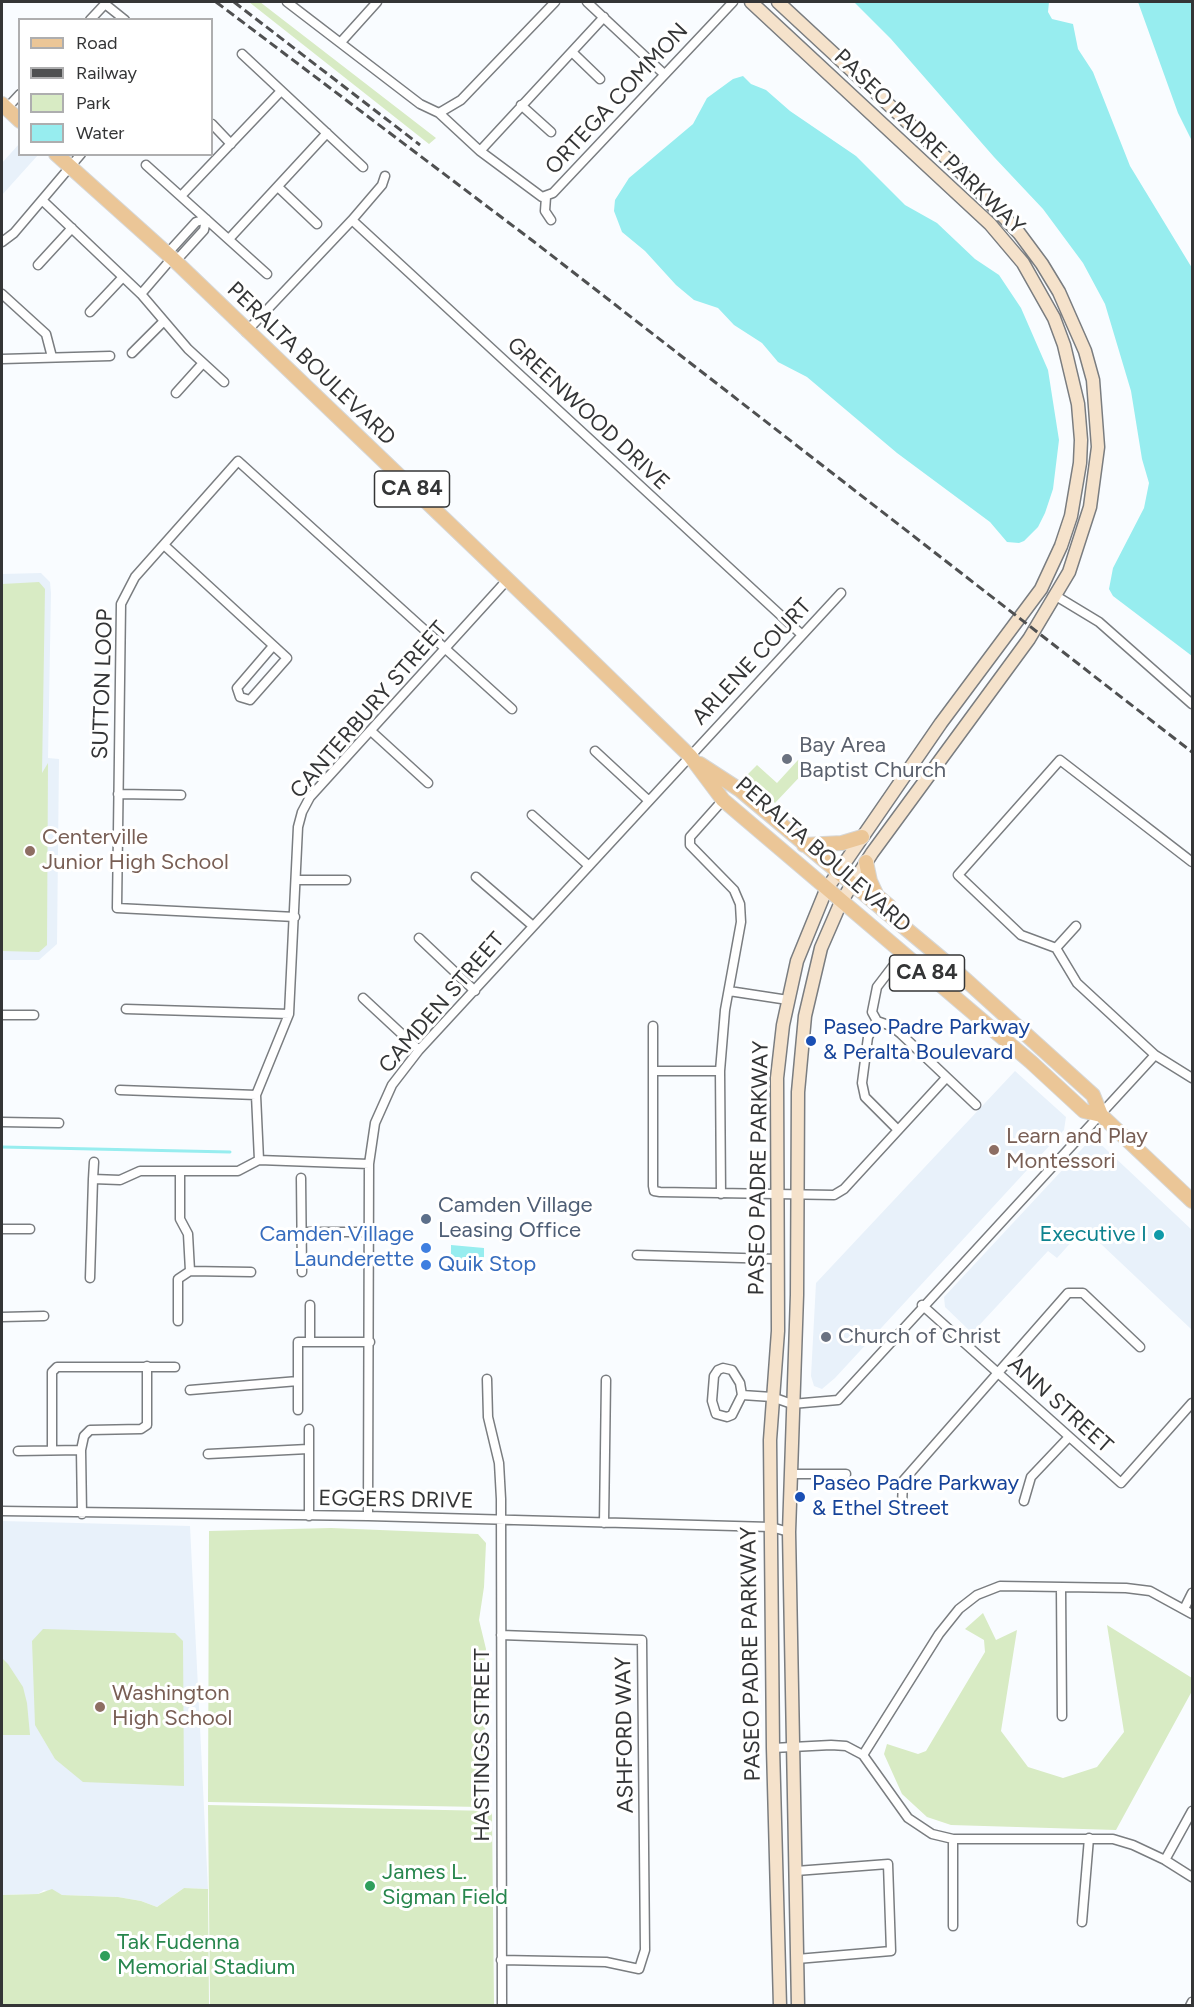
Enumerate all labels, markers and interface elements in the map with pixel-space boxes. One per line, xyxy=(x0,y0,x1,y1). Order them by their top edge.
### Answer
legend xyxy=(18,18,213,156)
street label: ORTEGA COMMON xyxy=(540,18,694,180)
text: Road xyxy=(76,32,117,54)
street label: PASEO PADRE PARKWAY xyxy=(828,44,1030,240)
text: Railway xyxy=(76,62,137,84)
text: Park xyxy=(76,92,110,114)
text: Water xyxy=(76,122,124,144)
street label: PERALTA BOULEVARD xyxy=(221,277,401,451)
street label: GREENWOOD DRIVE xyxy=(501,332,675,496)
road number: CA 84 xyxy=(374,471,450,507)
street label: ARLENE COURT xyxy=(687,593,817,731)
street label: SUTTON LOOP xyxy=(87,608,119,760)
street label: CANTERBURY STREET xyxy=(285,616,453,804)
place label: Bay Area Baptist Church xyxy=(799,733,946,784)
marker: Bay Area Baptist Church xyxy=(780,752,794,766)
street label: PERALTA BOULEVARD xyxy=(730,772,916,938)
place label: Centerville Junior High School xyxy=(42,825,229,876)
marker: Centerville Junior High School xyxy=(23,844,37,858)
street label: CAMDEN STREET xyxy=(374,927,510,1079)
road number: CA 84 xyxy=(890,955,964,991)
place label: Paseo Padre Parkway & Peralta Boulevard xyxy=(823,1015,1030,1066)
marker: Paseo Padre Parkway & Peralta Boulevard xyxy=(804,1034,818,1048)
street label: PASEO PADRE PARKWAY xyxy=(744,1040,774,1296)
place label: Learn and Play Montessori xyxy=(1006,1124,1148,1176)
marker: Learn and Play Montessori xyxy=(987,1143,1001,1157)
place label: Camden Village Leasing Office xyxy=(438,1193,593,1244)
marker: Camden Village Leasing Office xyxy=(419,1212,433,1226)
place label: Camden Village Launderette xyxy=(259,1222,414,1274)
place label: Executive I xyxy=(1039,1222,1147,1248)
marker: Executive I xyxy=(1152,1228,1166,1242)
marker: Camden Village Launderette xyxy=(419,1241,433,1255)
place label: Quik Stop xyxy=(438,1252,536,1278)
marker: Quik Stop xyxy=(419,1258,433,1272)
place label: Church of Christ xyxy=(838,1324,1001,1350)
marker: Church of Christ xyxy=(819,1330,833,1344)
street label: ANN STREET xyxy=(1002,1351,1118,1459)
place label: Paseo Padre Parkway & Ethel Street xyxy=(812,1471,1019,1522)
street label: EGGERS DRIVE xyxy=(318,1485,474,1515)
marker: Paseo Padre Parkway & Ethel Street xyxy=(793,1490,807,1504)
street label: PASEO PADRE PARKWAY xyxy=(736,1526,766,1782)
street label: HASTINGS STREET xyxy=(470,1648,496,1842)
street label: ASHFORD WAY xyxy=(610,1656,640,1814)
place label: Washington High School xyxy=(112,1681,232,1732)
marker: Washington High School xyxy=(93,1700,107,1714)
place label: James L. Sigman Field xyxy=(382,1860,508,1912)
marker: James L. Sigman Field xyxy=(363,1879,377,1893)
place label: Tak Fudenna Memorial Stadium xyxy=(117,1930,295,1982)
marker: Tak Fudenna Memorial Stadium xyxy=(98,1949,112,1963)

